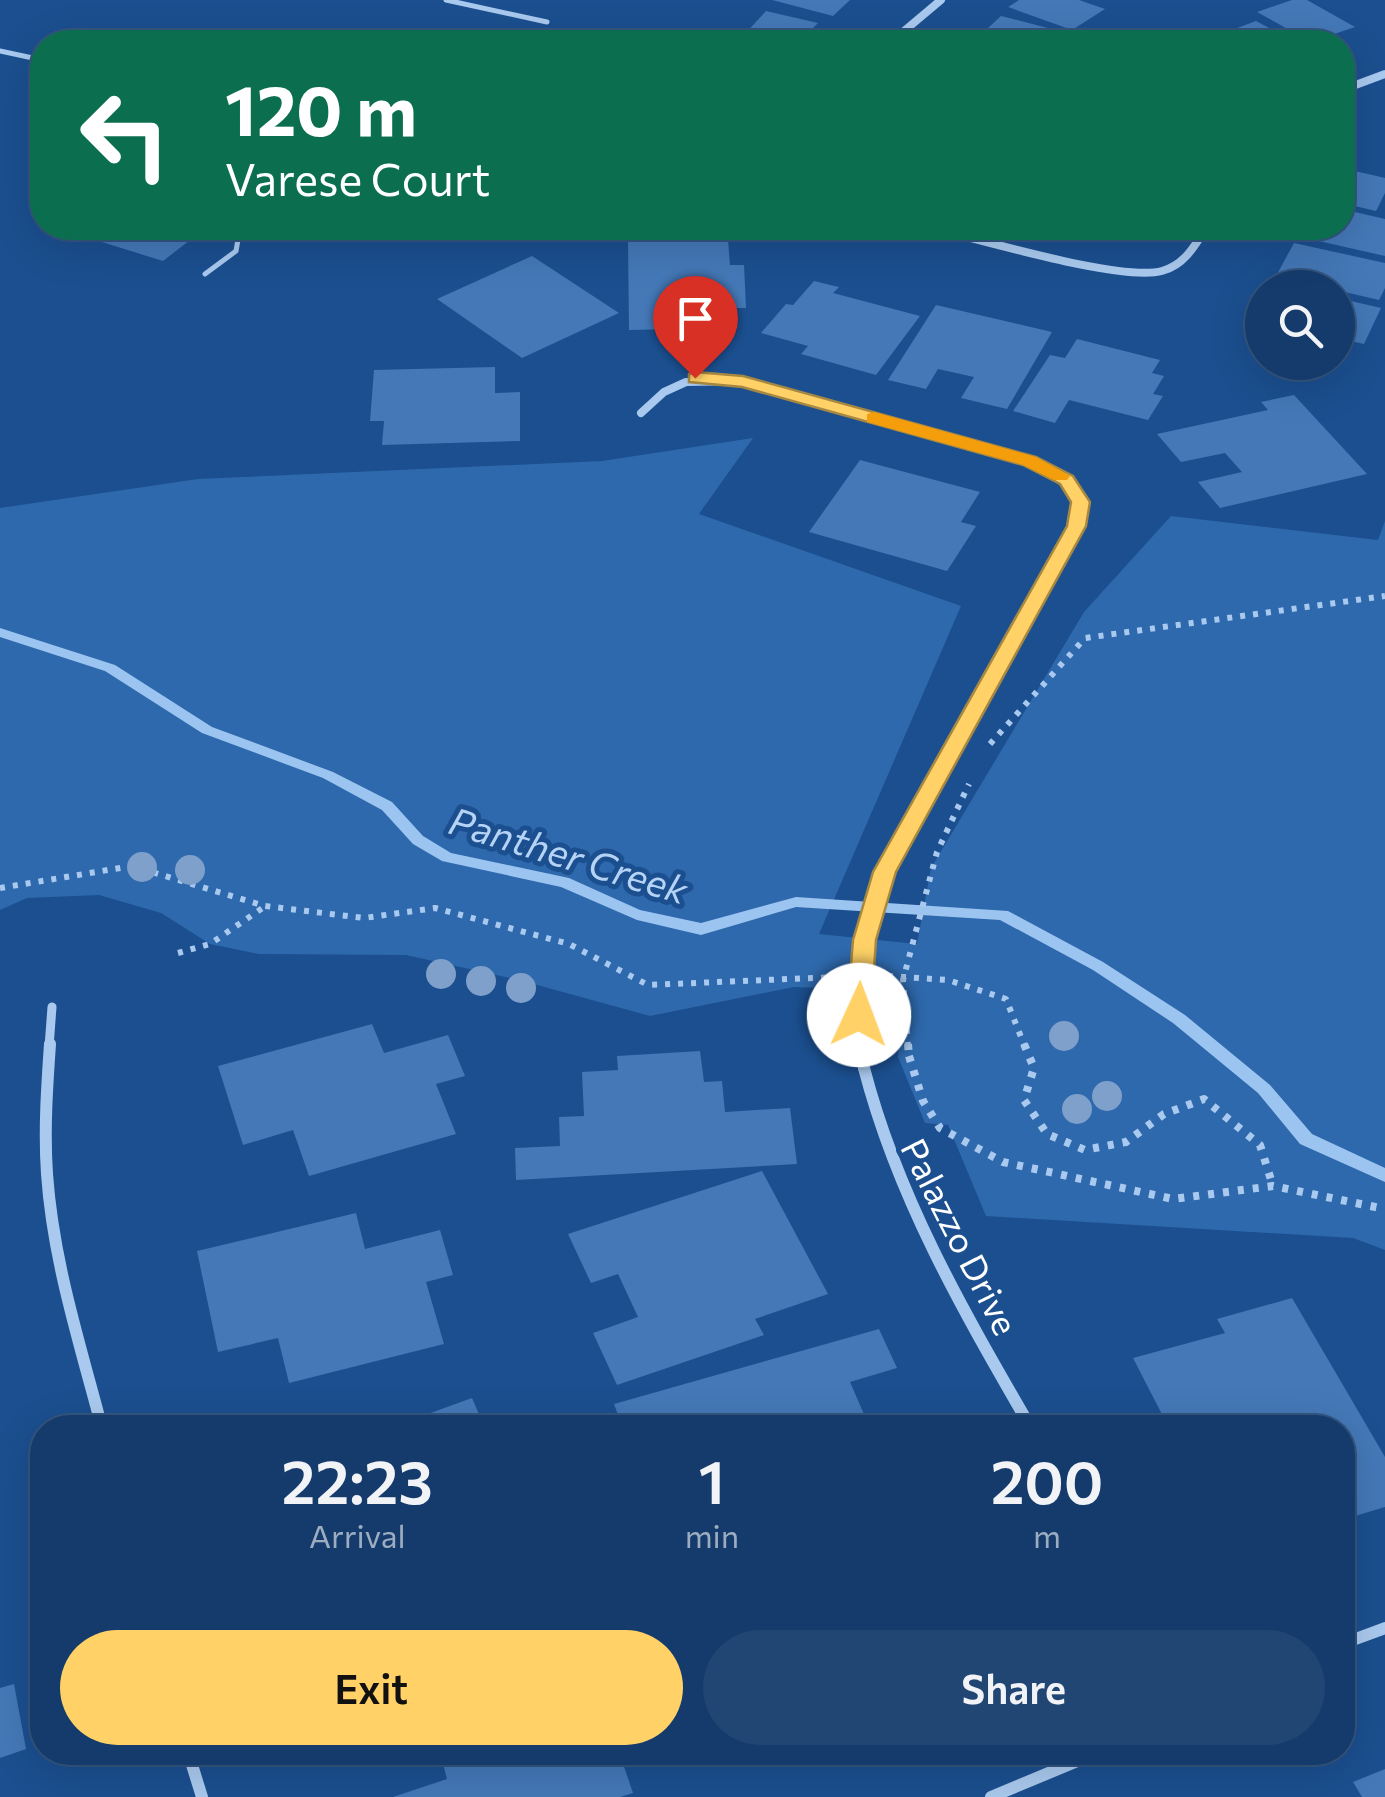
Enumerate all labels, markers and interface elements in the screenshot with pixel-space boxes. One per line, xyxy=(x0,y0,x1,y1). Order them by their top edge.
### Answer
text: 120 m xyxy=(225,65,417,150)
icon: left xyxy=(60,70,190,200)
text: Varese Court xyxy=(225,150,490,205)
map controls xyxy=(1245,270,1355,380)
button: search xyxy=(1245,270,1355,380)
pin xyxy=(653,276,738,379)
icon: arrive xyxy=(668,291,723,346)
water label: Panther Creek xyxy=(444,795,695,913)
position arrow xyxy=(807,963,911,1067)
street label: Palazzo Drive xyxy=(893,1131,1029,1341)
text: 22:23 xyxy=(282,1443,433,1516)
text: 1 xyxy=(699,1443,725,1516)
text: 200 xyxy=(991,1443,1103,1516)
text: Arrival xyxy=(309,1515,406,1555)
text: min xyxy=(685,1515,739,1555)
text: m xyxy=(1033,1515,1061,1555)
button: Exit xyxy=(60,1630,683,1745)
button: Share xyxy=(703,1630,1325,1745)

